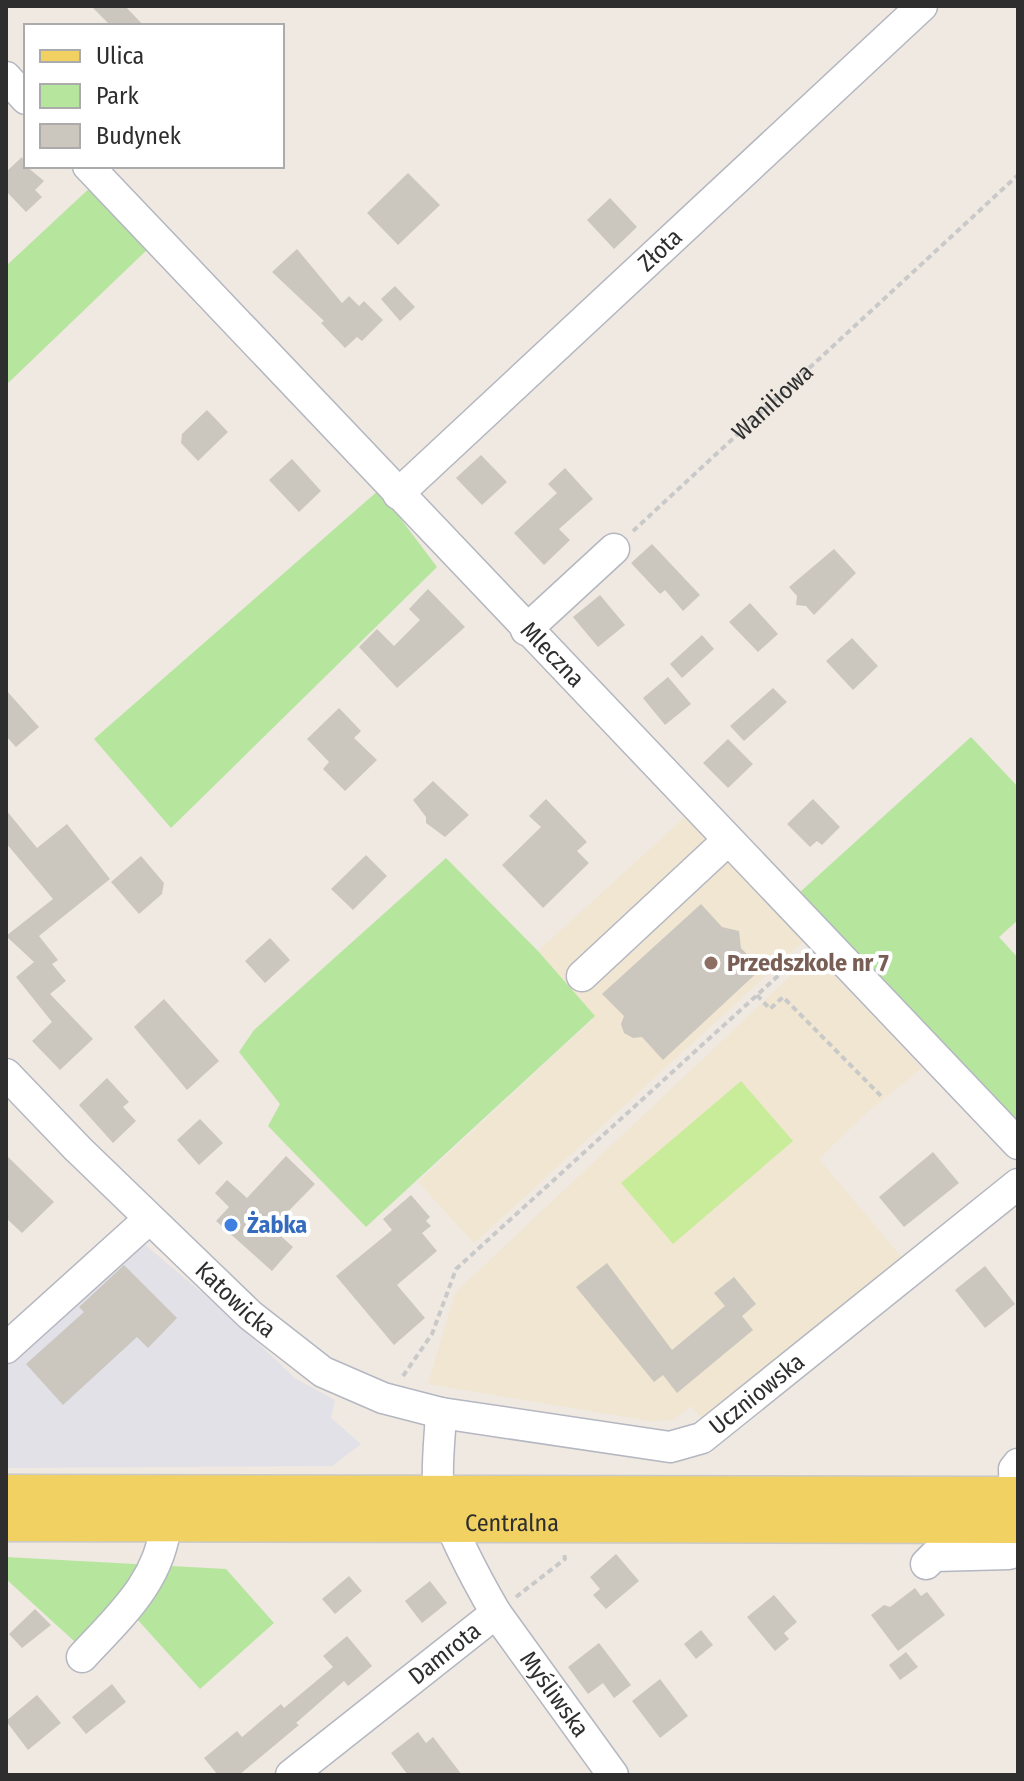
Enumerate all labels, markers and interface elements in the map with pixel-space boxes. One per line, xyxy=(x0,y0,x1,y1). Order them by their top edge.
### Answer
legend xyxy=(24,24,284,168)
text: Ulica xyxy=(96,42,144,70)
text: Park xyxy=(96,82,139,110)
text: Budynek xyxy=(96,122,182,150)
street label: Złota xyxy=(632,223,688,277)
street label: Waniliowa xyxy=(726,358,819,446)
street label: Mleczna xyxy=(515,616,590,693)
place label: Przedszkole nr 7 xyxy=(727,949,889,977)
marker: Przedszkole nr 7 xyxy=(702,954,720,972)
place label: Żabka xyxy=(247,1210,307,1239)
marker: Żabka xyxy=(222,1216,240,1234)
street label: Katowicka xyxy=(190,1256,281,1344)
street label: Uczniowska xyxy=(704,1347,810,1441)
street label: Centralna xyxy=(465,1509,559,1537)
street label: Damrota xyxy=(403,1617,486,1690)
street label: Myśliwska xyxy=(514,1646,595,1742)

